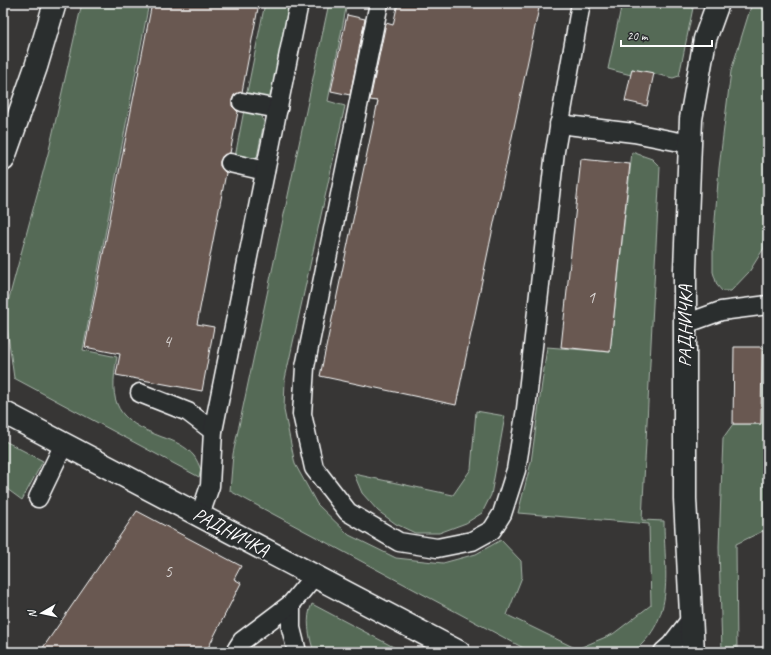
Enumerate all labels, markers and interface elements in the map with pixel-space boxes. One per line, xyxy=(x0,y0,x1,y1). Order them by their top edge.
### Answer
scale bar xyxy=(621,22,712,48)
text: 20 m xyxy=(627,28,649,44)
street label: РАДНИЧКА xyxy=(673,284,697,367)
house number: 1 xyxy=(587,287,596,308)
house number: 4 xyxy=(163,331,173,352)
street label: РАДНИЧКА xyxy=(189,502,274,562)
house number: 5 xyxy=(164,561,173,582)
north arrow xyxy=(22,593,62,633)
text: N xyxy=(24,608,40,619)

